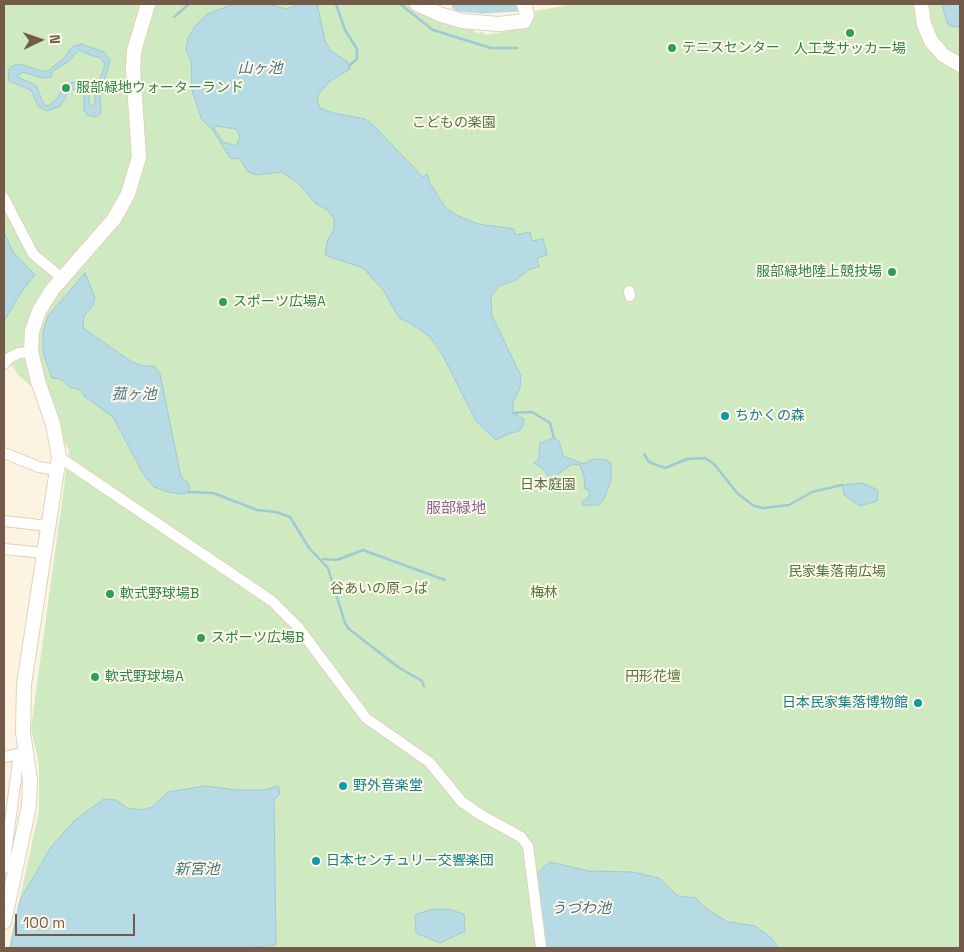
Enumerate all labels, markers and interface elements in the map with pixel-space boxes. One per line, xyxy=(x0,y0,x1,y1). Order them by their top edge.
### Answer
north arrow xyxy=(15,15,65,65)
marker: 人工芝サッカー場 xyxy=(844,27,856,39)
text: N xyxy=(46,34,64,44)
place label: テニスセンター xyxy=(682,40,780,56)
place label: 人工芝サッカー場 xyxy=(794,41,906,57)
marker: テニスセンター xyxy=(666,42,678,54)
water label: 山ヶ池 xyxy=(238,60,282,78)
place label: 服部緑地ウォーターランド xyxy=(76,80,244,96)
marker: 服部緑地ウォーターランド xyxy=(60,82,72,94)
park label: こどもの楽園 xyxy=(412,115,496,131)
place label: 服部緑地陸上競技場 xyxy=(756,264,882,280)
marker: 服部緑地陸上競技場 xyxy=(886,266,898,278)
place label: スポーツ広場A xyxy=(233,294,326,310)
marker: スポーツ広場A xyxy=(217,296,229,308)
water label: 菰ヶ池 xyxy=(112,386,156,404)
place label: ちかくの森 xyxy=(735,408,805,424)
marker: ちかくの森 xyxy=(719,410,731,422)
park label: 日本庭園 xyxy=(520,477,576,493)
district label: 服部緑地 xyxy=(426,500,486,518)
park label: 民家集落南広場 xyxy=(788,564,886,580)
park label: 谷あいの原っぱ xyxy=(330,581,428,597)
park label: 梅林 xyxy=(530,585,558,601)
place label: 軟式野球場B xyxy=(120,586,199,602)
marker: 軟式野球場B xyxy=(104,588,116,600)
place label: スポーツ広場B xyxy=(211,630,304,646)
marker: スポーツ広場B xyxy=(195,632,207,644)
place label: 軟式野球場A xyxy=(105,669,184,685)
park label: 円形花壇 xyxy=(625,669,681,685)
marker: 軟式野球場A xyxy=(89,671,101,683)
place label: 日本民家集落博物館 xyxy=(782,695,908,711)
marker: 日本民家集落博物館 xyxy=(912,697,924,709)
place label: 野外音楽堂 xyxy=(353,778,423,794)
marker: 野外音楽堂 xyxy=(337,780,349,792)
place label: 日本センチュリー交響楽団 xyxy=(326,853,494,869)
marker: 日本センチュリー交響楽団 xyxy=(310,855,322,867)
water label: 新宮池 xyxy=(175,861,219,879)
water label: うづわ池 xyxy=(551,900,611,918)
scale bar xyxy=(18,904,138,936)
text: 100 m xyxy=(23,913,65,932)

